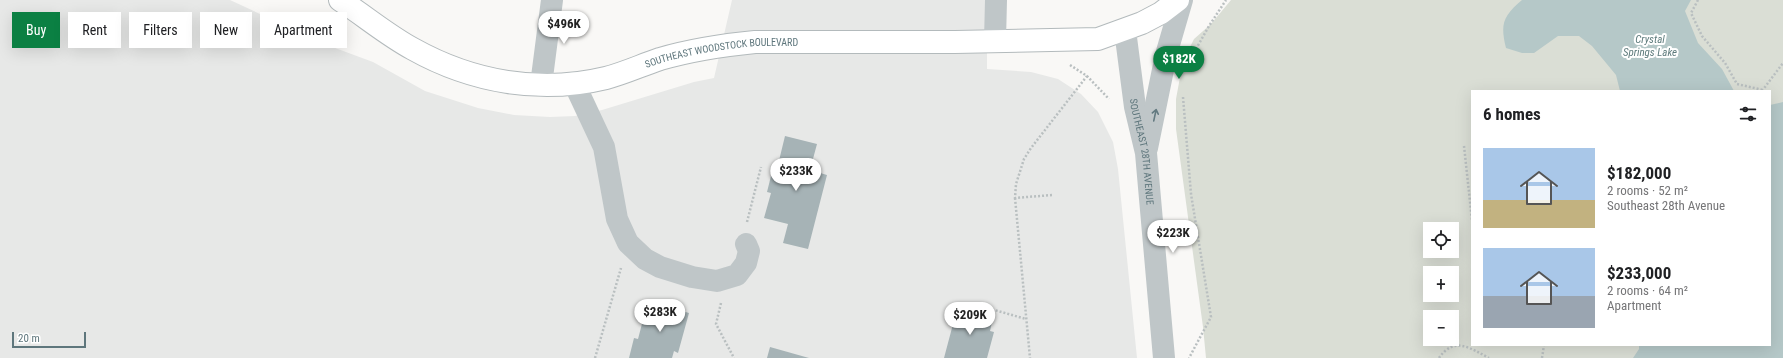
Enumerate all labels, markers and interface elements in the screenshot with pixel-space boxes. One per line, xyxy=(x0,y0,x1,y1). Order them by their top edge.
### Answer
pin: $496K xyxy=(536,11,592,45)
chip: Buy xyxy=(12,12,60,48)
chip: Rent xyxy=(68,12,121,48)
chip: Filters xyxy=(129,12,192,48)
chip: New xyxy=(200,12,252,48)
chip: Apartment xyxy=(260,12,347,48)
text: $496K xyxy=(547,16,581,31)
water label: Crystal Springs Lake xyxy=(1623,33,1677,59)
street label: SOUTHEAST WOODSTOCK BOULEVARD xyxy=(643,37,798,70)
pin: $182K xyxy=(1151,46,1207,80)
text: $182K xyxy=(1162,51,1196,66)
street label: SOUTHEAST 28TH AVENUE xyxy=(1128,98,1156,205)
icon: filters xyxy=(1737,103,1759,125)
text: 6 homes xyxy=(1483,104,1541,124)
one-way arrow xyxy=(1151,109,1159,122)
pin: $233K xyxy=(768,158,824,192)
text: $233K xyxy=(779,163,813,178)
text: $182,000 xyxy=(1607,163,1671,183)
icon: home xyxy=(1515,164,1563,212)
text: 2 rooms · 52 m² xyxy=(1607,183,1688,198)
text: Southeast 28th Avenue xyxy=(1607,198,1725,213)
pin: $223K xyxy=(1145,220,1201,254)
map controls xyxy=(1423,222,1459,346)
button: locate xyxy=(1423,222,1459,258)
text: $223K xyxy=(1156,225,1190,240)
text: $233,000 xyxy=(1607,263,1671,283)
icon: home xyxy=(1515,264,1563,312)
button: + xyxy=(1423,266,1459,302)
text: 2 rooms · 64 m² xyxy=(1607,283,1688,298)
text: Apartment xyxy=(1607,298,1661,313)
pin: $283K xyxy=(632,299,688,333)
pin: $209K xyxy=(942,302,998,336)
text: $283K xyxy=(643,304,677,319)
text: $209K xyxy=(953,307,987,322)
button: − xyxy=(1423,310,1459,346)
scale bar xyxy=(12,330,86,349)
text: 20 m xyxy=(18,332,40,345)

